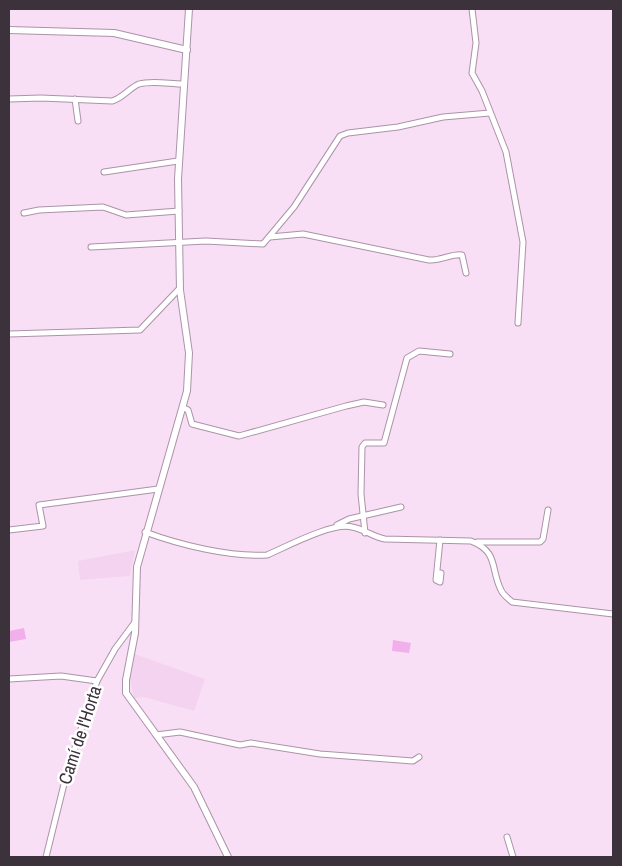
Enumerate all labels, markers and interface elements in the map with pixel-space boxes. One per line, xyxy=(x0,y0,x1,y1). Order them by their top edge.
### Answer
street label: Camí de l'Horta xyxy=(52,682,107,787)

